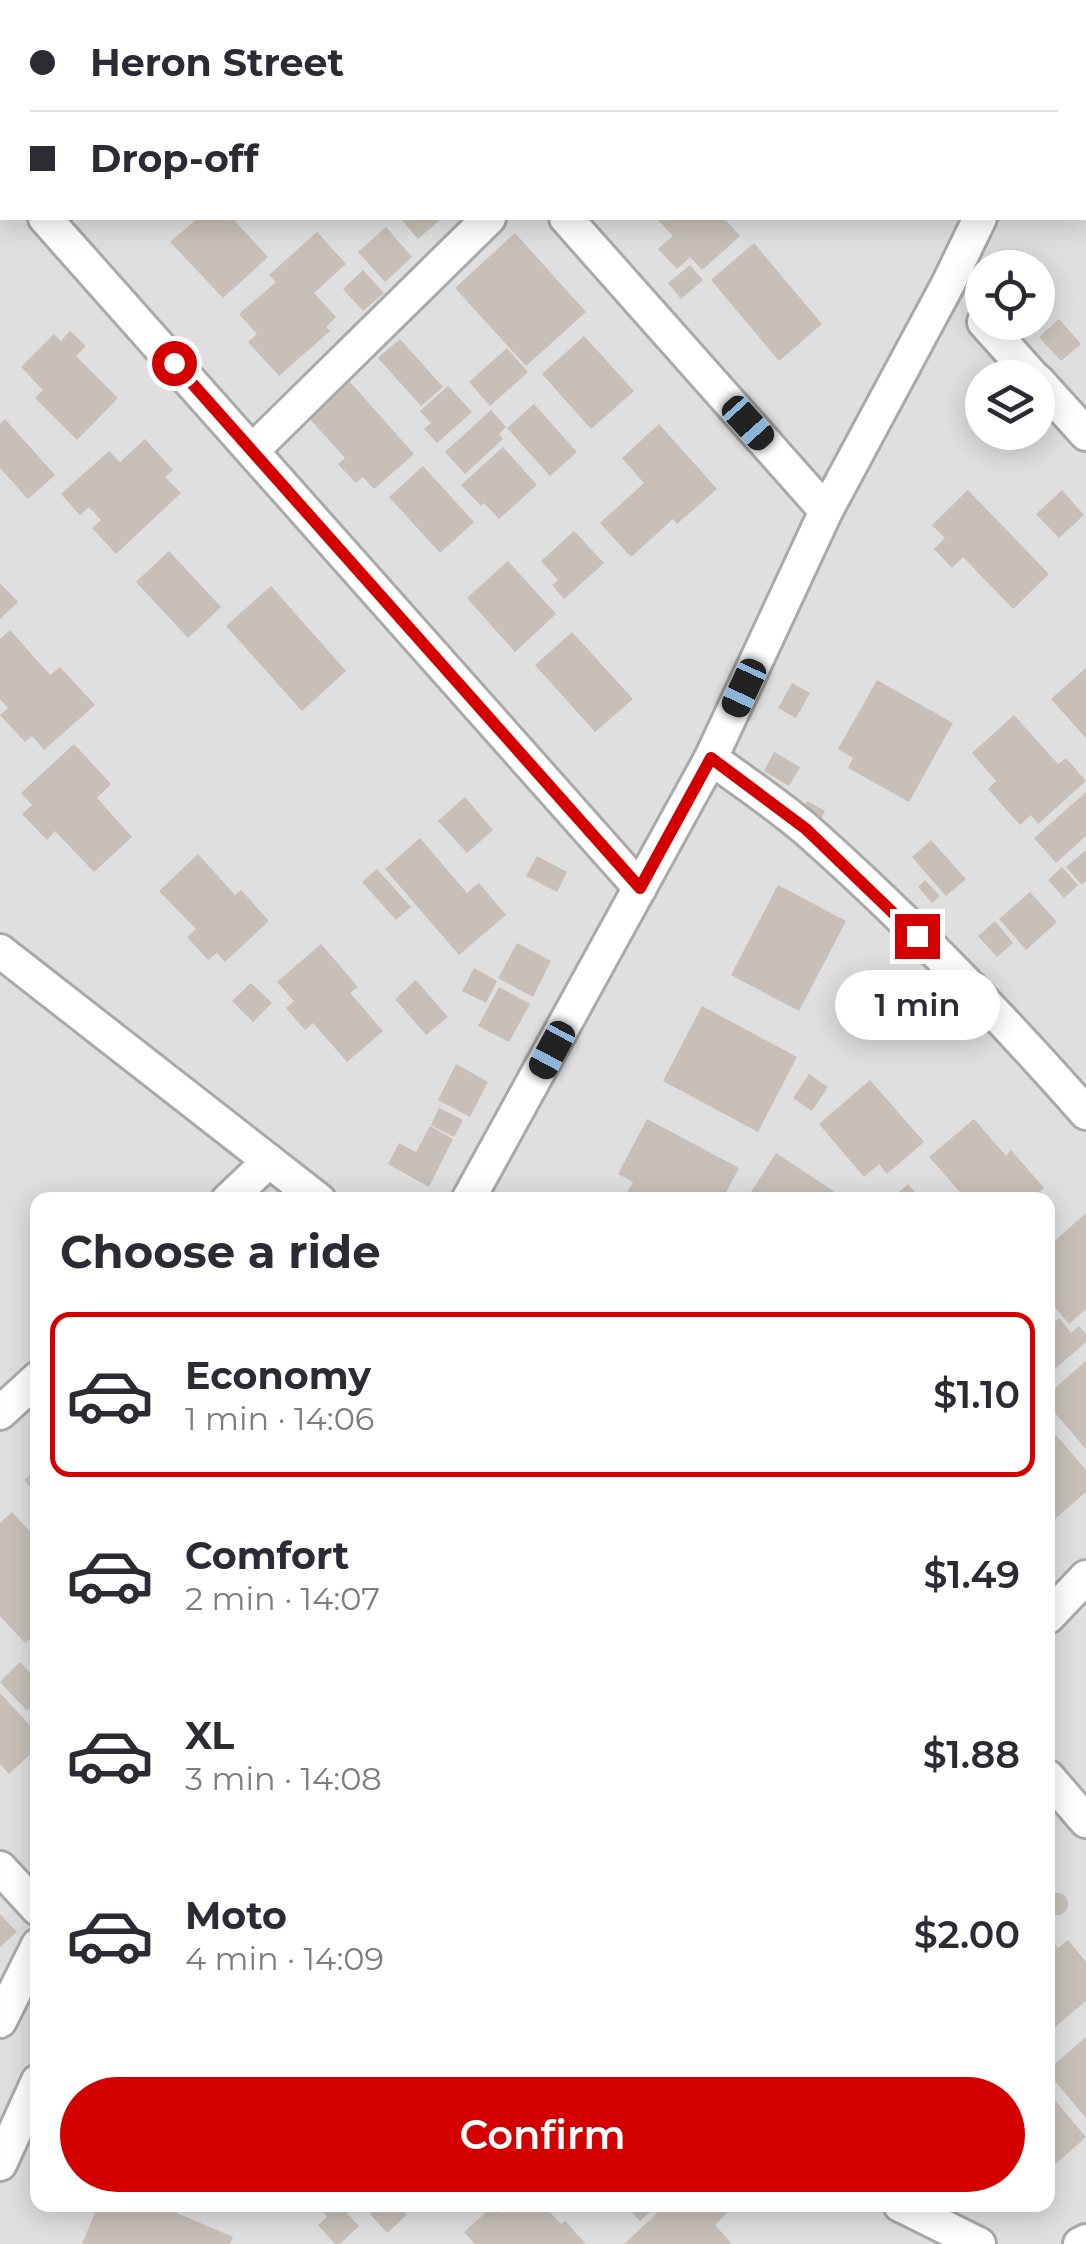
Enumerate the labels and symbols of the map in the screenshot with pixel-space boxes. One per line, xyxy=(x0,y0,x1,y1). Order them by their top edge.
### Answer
route start xyxy=(152,341,197,386)
car xyxy=(717,391,779,455)
car xyxy=(718,654,770,722)
route end xyxy=(895,914,940,959)
callout: 1 min xyxy=(834,971,1000,1041)
car xyxy=(525,1016,579,1084)

